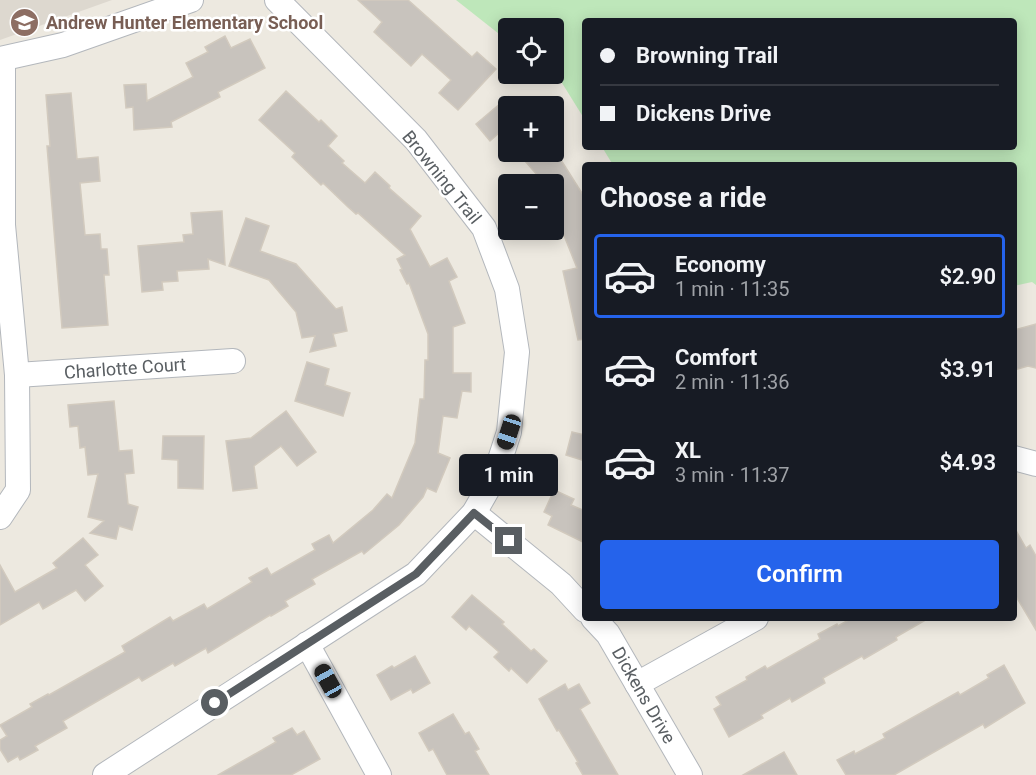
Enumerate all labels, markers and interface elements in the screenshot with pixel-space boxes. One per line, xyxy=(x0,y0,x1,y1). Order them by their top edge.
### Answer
school or university icon: Andrew Hunter Elementary School xyxy=(9,6,41,38)
place label: Andrew Hunter Elementary School xyxy=(46,12,323,33)
map controls xyxy=(498,18,564,240)
button: locate xyxy=(498,18,564,84)
text: Browning Trail xyxy=(636,43,778,68)
button: + xyxy=(498,96,564,162)
text: Dickens Drive xyxy=(636,101,771,126)
street label: Browning Trail xyxy=(398,126,486,228)
button: − xyxy=(498,174,564,240)
text: Choose a ride xyxy=(600,182,766,214)
icon: car xyxy=(603,249,657,303)
text: Economy xyxy=(675,252,766,277)
text: $2.90 xyxy=(939,264,996,289)
text: 1 min · 11:35 xyxy=(675,277,790,301)
icon: car xyxy=(603,342,657,396)
text: Comfort xyxy=(675,345,757,370)
street label: Charlotte Court xyxy=(63,353,187,383)
text: $3.91 xyxy=(939,357,996,382)
text: 2 min · 11:36 xyxy=(675,370,790,394)
car xyxy=(495,412,523,452)
icon: car xyxy=(603,435,657,489)
text: XL xyxy=(675,438,701,463)
text: $4.93 xyxy=(939,450,996,475)
callout: 1 min xyxy=(460,454,558,496)
text: 1 min xyxy=(483,463,534,487)
text: 3 min · 11:37 xyxy=(675,463,790,487)
route end xyxy=(495,527,522,554)
button: Confirm xyxy=(600,540,999,609)
street label: Dickens Drive xyxy=(608,643,680,747)
car xyxy=(311,661,345,701)
route start xyxy=(201,689,228,716)

